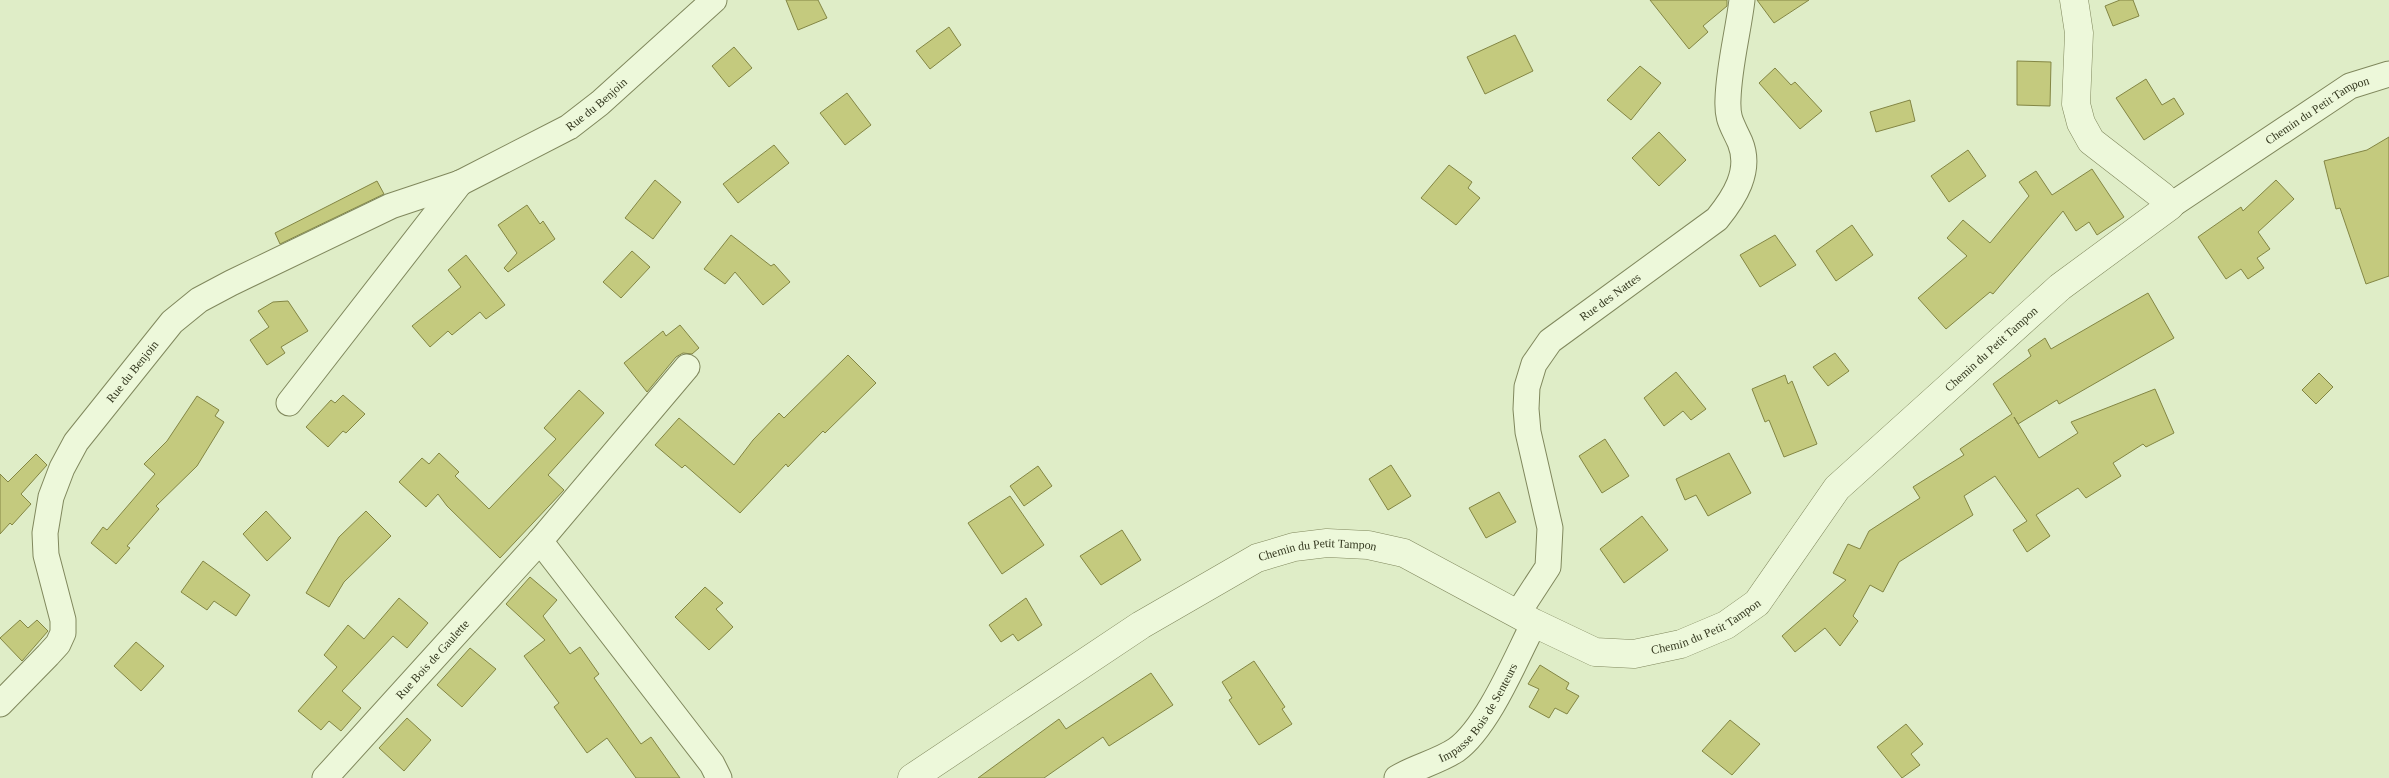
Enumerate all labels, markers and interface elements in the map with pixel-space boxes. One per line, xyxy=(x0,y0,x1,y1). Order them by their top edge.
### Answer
street label: Chemin du Petit Tampon xyxy=(2263,74,2371,147)
street label: Rue du Benjoin xyxy=(563,75,630,134)
street label: Rue des Nattes xyxy=(1577,270,1644,324)
street label: Chemin du Petit Tampon xyxy=(1942,304,2040,394)
street label: Rue du Benjoin xyxy=(103,338,161,405)
street label: Chemin du Petit Tampon xyxy=(1257,536,1378,564)
street label: Chemin du Petit Tampon xyxy=(1650,596,1763,657)
street label: Rue Bois de Gaulette xyxy=(393,617,472,702)
street label: Impasse Bois de Senteurs xyxy=(1436,661,1520,765)

